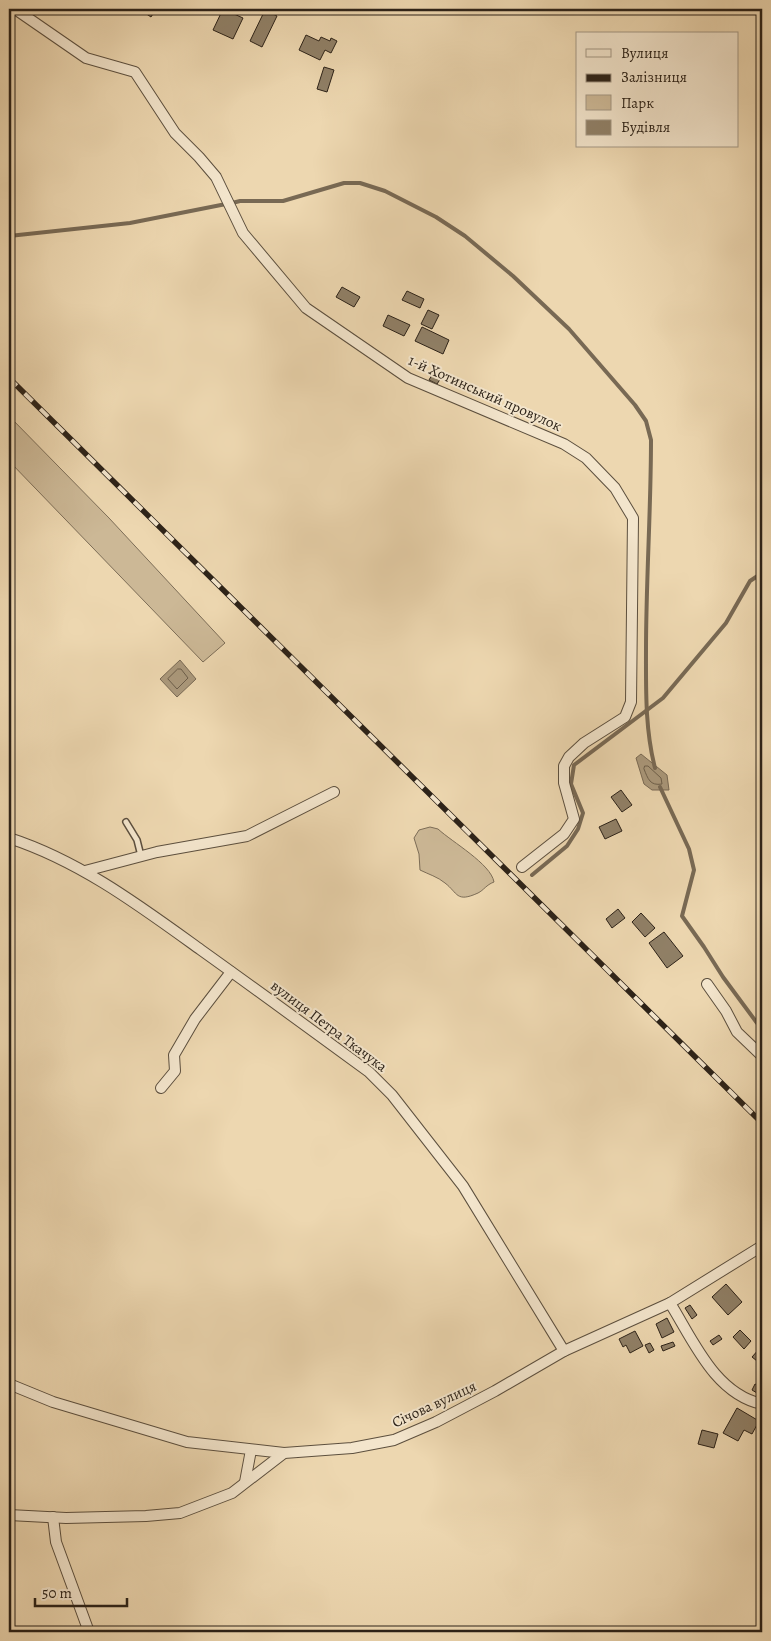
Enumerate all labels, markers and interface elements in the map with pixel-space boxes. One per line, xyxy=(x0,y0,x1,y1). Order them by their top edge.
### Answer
legend xyxy=(576,32,738,148)
text: Вулиця xyxy=(621,43,668,63)
text: Залізниця xyxy=(621,67,687,87)
text: Парк xyxy=(621,93,654,113)
text: Будівля xyxy=(621,117,670,137)
street label: 1-й Хотинський провулок xyxy=(405,350,565,436)
street label: вулиця Петра Ткачука xyxy=(267,976,391,1076)
street label: Січова вулиця xyxy=(389,1376,479,1432)
scale bar xyxy=(35,1576,128,1608)
text: 50 m xyxy=(42,1583,72,1603)

